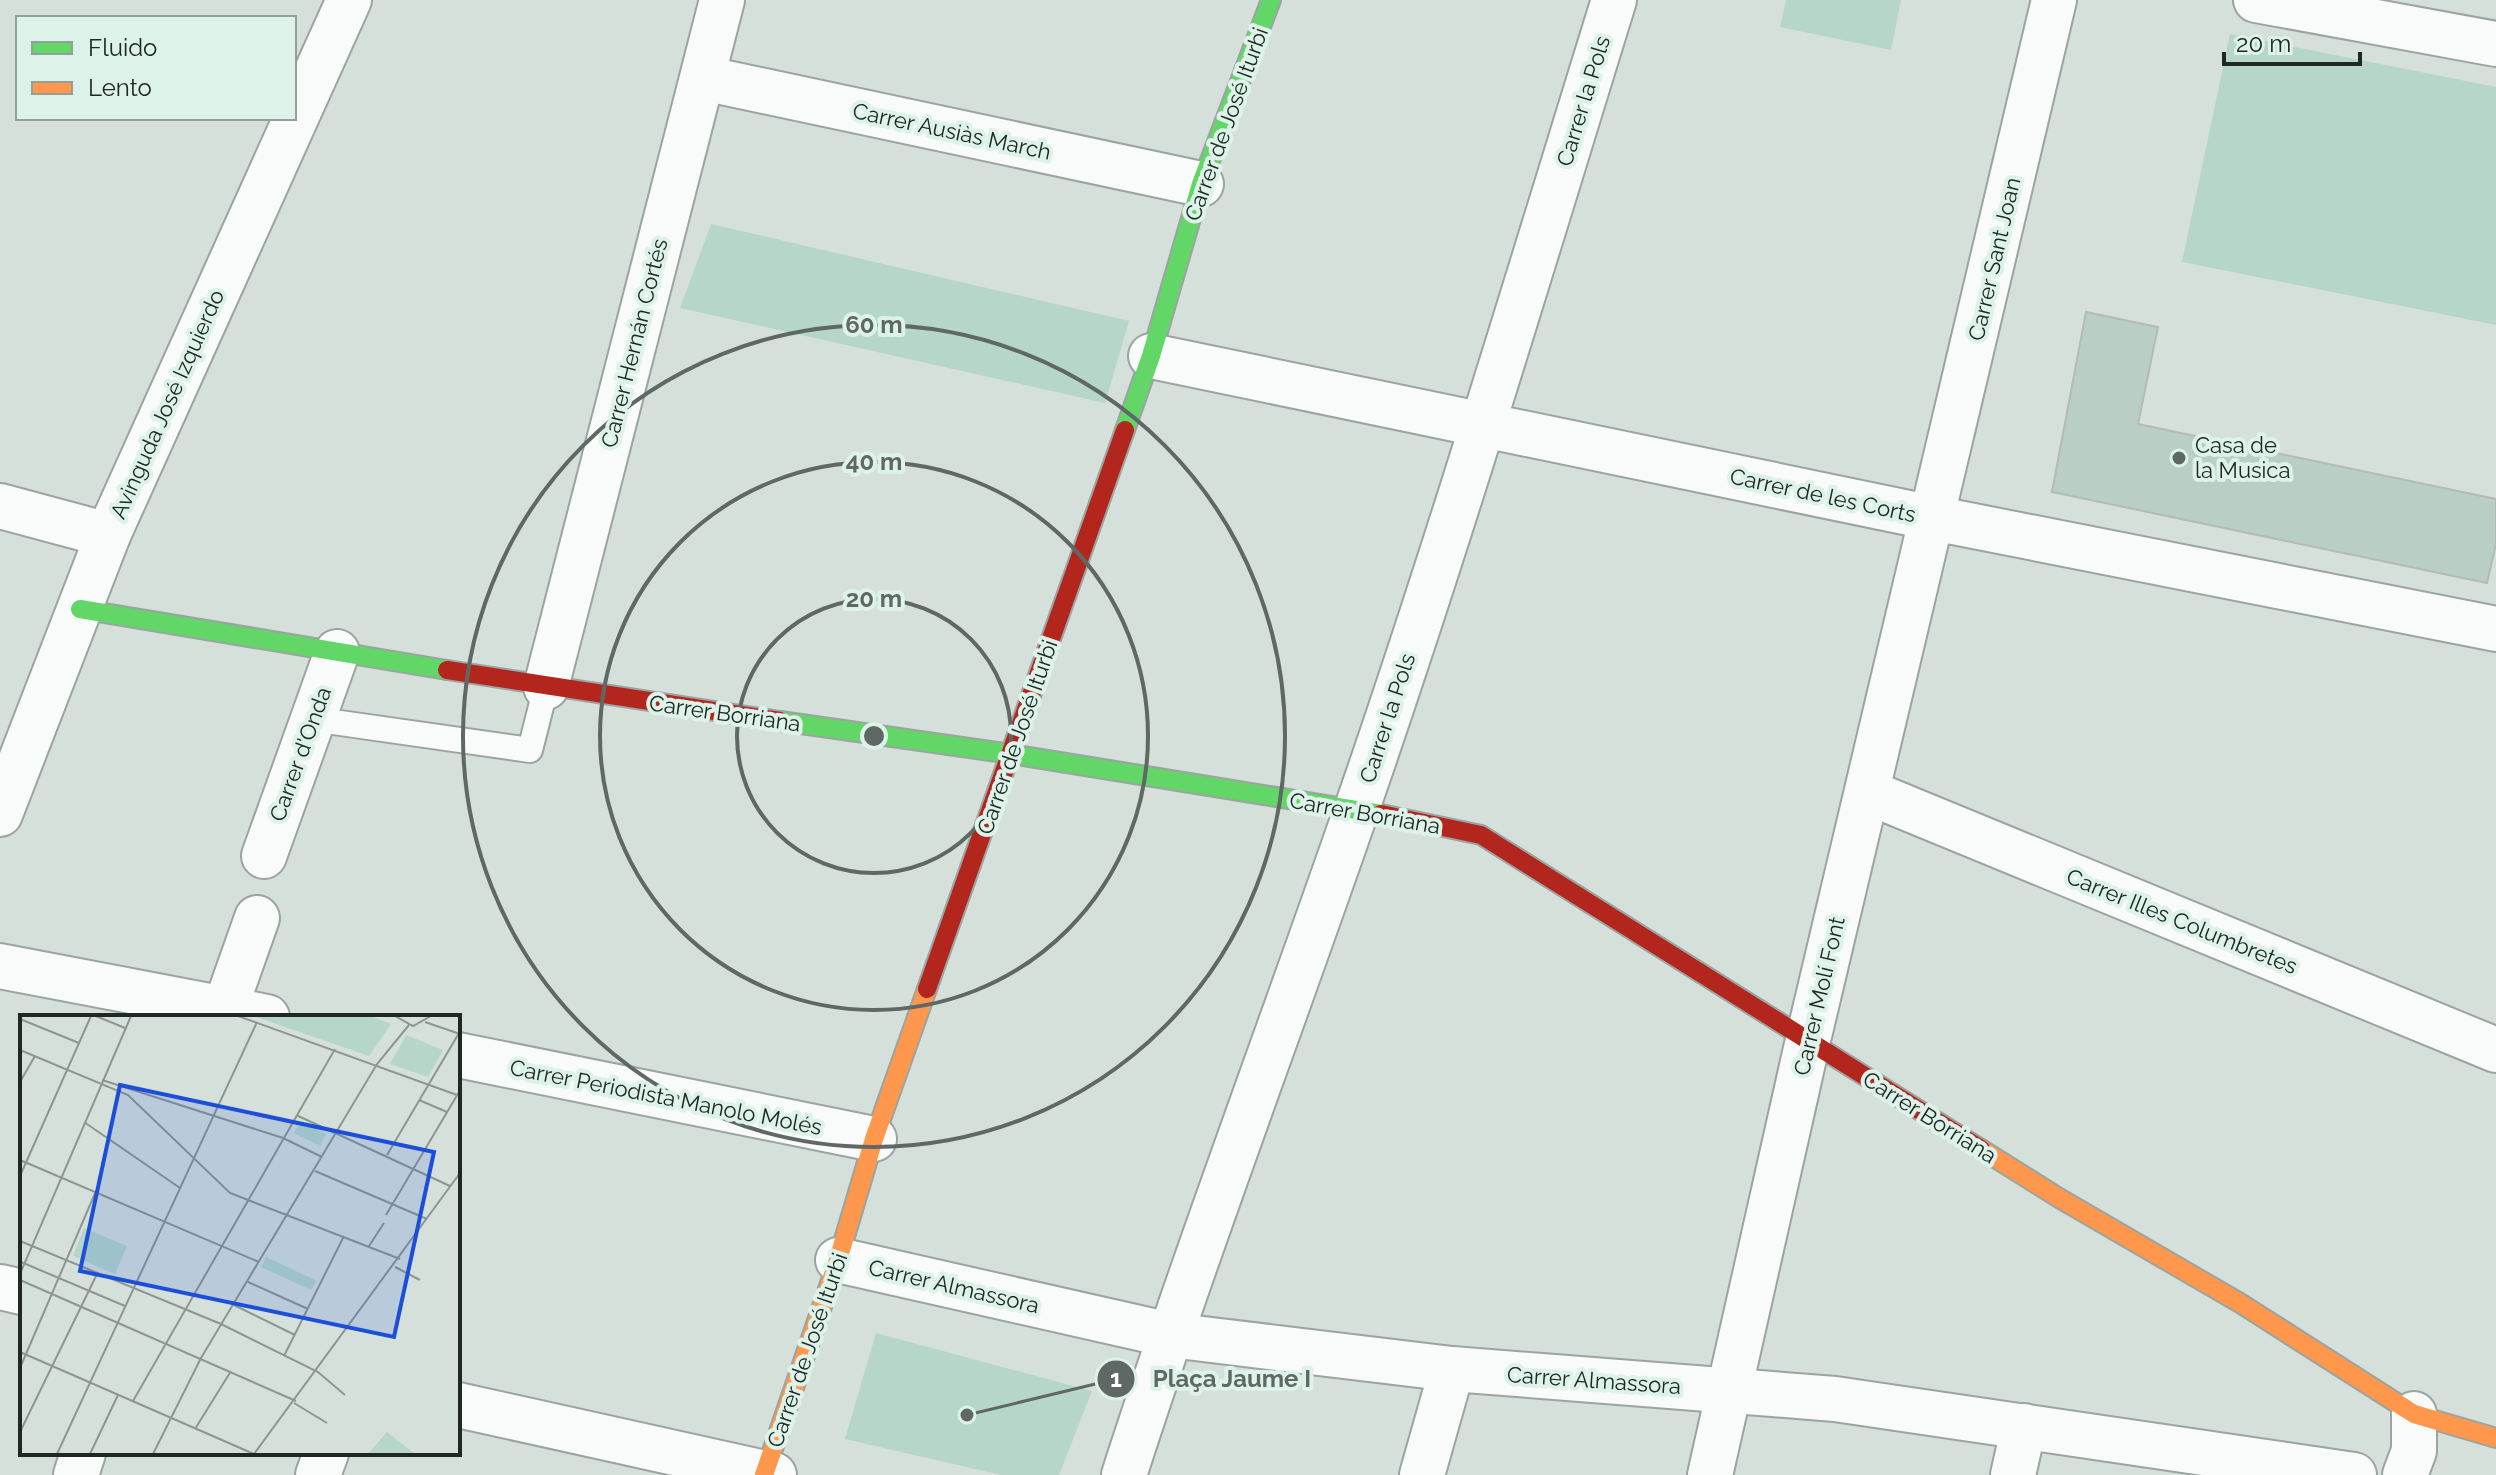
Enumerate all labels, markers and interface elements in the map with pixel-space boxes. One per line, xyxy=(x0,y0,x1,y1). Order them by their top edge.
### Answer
legend xyxy=(16,16,296,120)
scale bar xyxy=(2224,16,2360,66)
street label: Carrer de José Iturbi xyxy=(1179,24,1273,224)
text: 20 m xyxy=(2236,29,2291,58)
text: Fluido xyxy=(88,33,157,62)
street label: Carrer la Pols xyxy=(1551,33,1615,169)
text: Lento xyxy=(88,73,152,102)
street label: Carrer Ausiàs March xyxy=(850,97,1054,165)
street label: Carrer Sant Joan xyxy=(1963,175,2025,343)
street label: Carrer Hernán Cortés xyxy=(595,236,673,450)
street label: Avinguda José Izquierdo xyxy=(105,285,229,523)
text: 60 m xyxy=(845,310,903,339)
place label: Casa de la Musica xyxy=(2195,432,2290,483)
text: 40 m xyxy=(846,447,902,476)
marker: Casa de la Musica xyxy=(2170,449,2188,467)
street label: Carrer de les Corts xyxy=(1728,463,1918,527)
text: 20 m xyxy=(846,584,902,613)
street label: Carrer de José Iturbi xyxy=(971,636,1063,838)
street label: Carrer la Pols xyxy=(1354,650,1420,786)
street label: Carrer d'Onda xyxy=(264,683,336,825)
street label: Carrer Borriana xyxy=(648,690,802,736)
centre of rings xyxy=(860,722,888,750)
street label: Carrer Borriana xyxy=(1288,787,1442,839)
street label: Carrer Illes Columbretes xyxy=(2063,863,2301,979)
street label: Carrer Molí Font xyxy=(1788,914,1850,1078)
inset map xyxy=(20,1015,460,1455)
street label: Carrer Periodista Manolo Molés xyxy=(508,1054,824,1140)
street label: Carrer Borriana xyxy=(1858,1066,2002,1168)
street label: Carrer de José Iturbi xyxy=(761,1249,853,1451)
street label: Carrer Almassora xyxy=(866,1254,1042,1318)
callout: Plaça Jaume I xyxy=(1096,1355,1327,1403)
street label: Carrer Almassora xyxy=(1506,1361,1682,1399)
text: 1 xyxy=(1110,1364,1122,1393)
text: Plaça Jaume I xyxy=(1153,1364,1311,1393)

